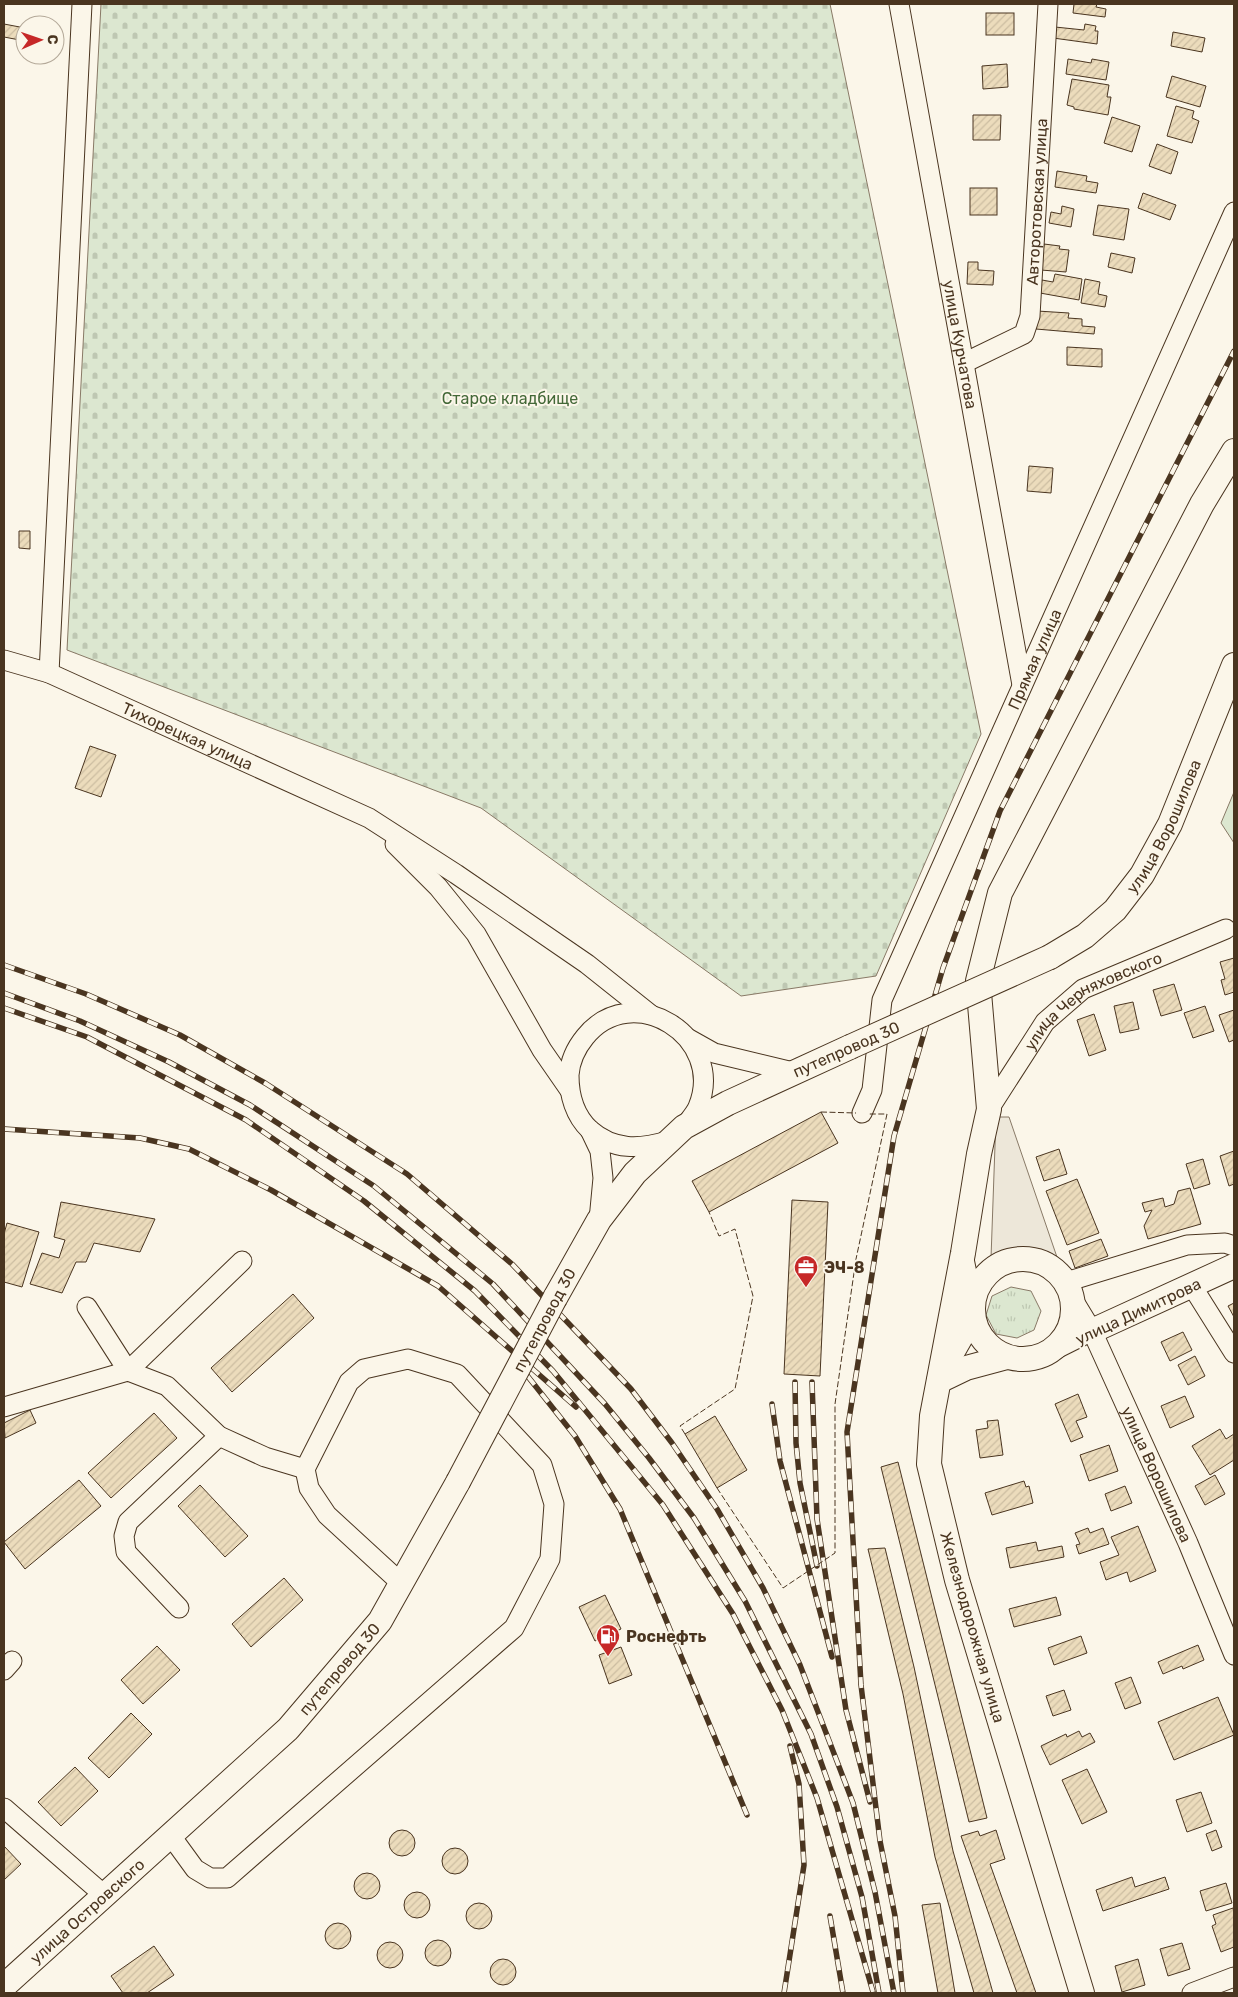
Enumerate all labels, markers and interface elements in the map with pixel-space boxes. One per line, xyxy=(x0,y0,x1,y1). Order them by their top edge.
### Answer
north arrow xyxy=(15,15,65,65)
text: С xyxy=(44,34,61,45)
street label: Авторотовская улица xyxy=(1023,118,1051,286)
street label: улица Курчатова xyxy=(939,279,981,411)
park label: Старое кладбище xyxy=(442,389,578,408)
street label: Прямая улица xyxy=(1004,606,1065,713)
street label: Тихорецкая улица xyxy=(119,698,256,774)
street label: улица Ворошилова xyxy=(1122,757,1205,897)
street label: улица Черняховского xyxy=(1020,948,1165,1054)
street label: путепровод 30 xyxy=(790,1017,903,1082)
office icon: ЭЧ-8 xyxy=(793,1254,819,1288)
place label: ЭЧ-8 xyxy=(824,1258,865,1277)
street label: путепровод 30 xyxy=(509,1265,580,1375)
street label: улица Димитрова xyxy=(1072,1274,1204,1349)
street label: улица Ворошилова xyxy=(1117,1404,1196,1546)
street label: Железнодорожная улица xyxy=(936,1530,1009,1725)
street label: путепровод 30 xyxy=(295,1619,384,1719)
fuel station icon: Роснефть xyxy=(595,1623,621,1657)
place label: Роснефть xyxy=(626,1627,706,1646)
street label: улица Островского xyxy=(26,1855,149,1968)

